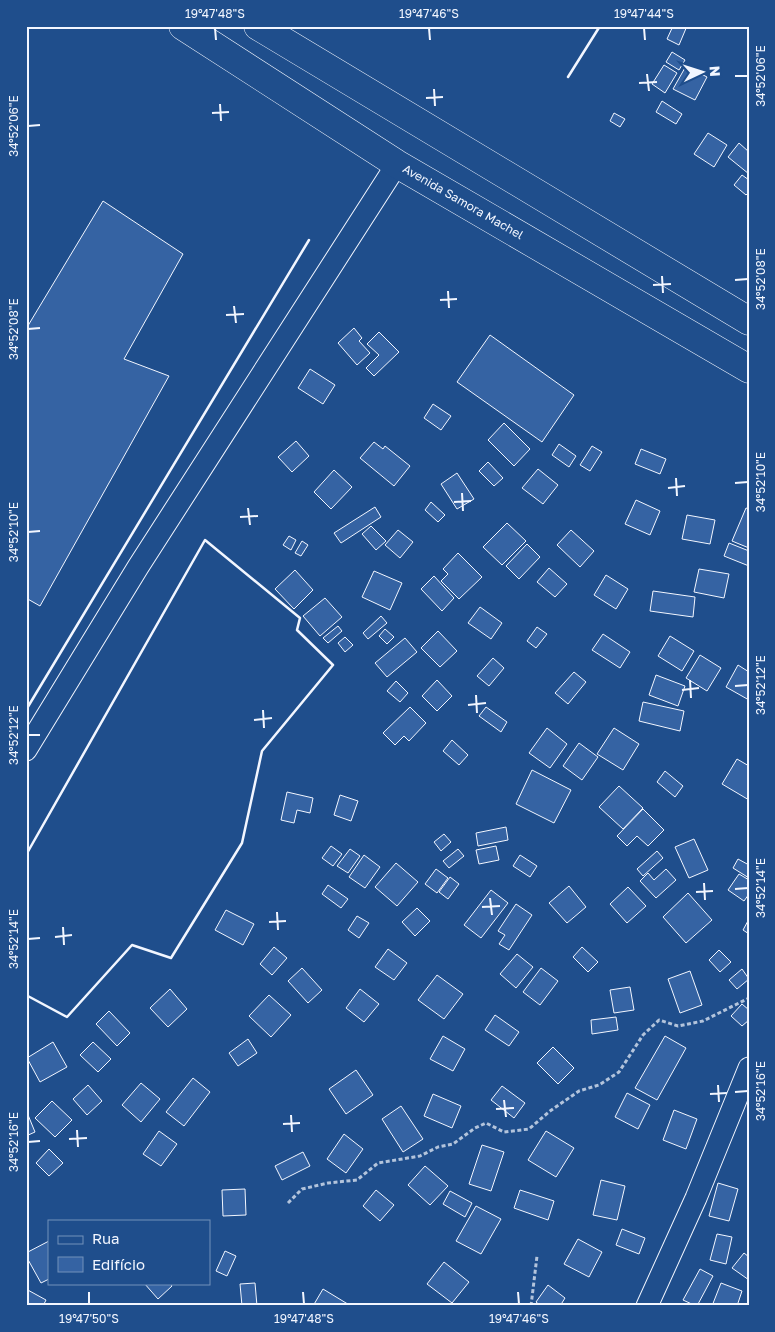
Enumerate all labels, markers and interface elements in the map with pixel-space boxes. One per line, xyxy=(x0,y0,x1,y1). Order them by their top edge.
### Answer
text: 19°47'48"S xyxy=(185,6,245,21)
text: 19°47'46"S xyxy=(399,6,459,21)
text: 19°47'44"S xyxy=(614,6,674,21)
text: 34°52'06"E xyxy=(753,45,768,107)
north arrow xyxy=(678,48,728,98)
text: N xyxy=(707,65,724,77)
text: 34°52'06"E xyxy=(6,95,21,157)
street label: Avenida Samora Machel xyxy=(400,161,526,242)
text: 34°52'08"E xyxy=(753,248,768,310)
text: 34°52'08"E xyxy=(6,298,21,360)
text: 34°52'10"E xyxy=(753,452,768,512)
text: 34°52'10"E xyxy=(6,502,21,562)
text: 34°52'12"E xyxy=(753,655,768,715)
text: 34°52'12"E xyxy=(6,705,21,765)
text: 34°52'14"E xyxy=(753,858,768,918)
text: 34°52'14"E xyxy=(6,909,21,969)
text: 34°52'16"E xyxy=(753,1061,768,1121)
text: 34°52'16"E xyxy=(6,1112,21,1172)
legend xyxy=(48,1220,210,1284)
text: Rua xyxy=(92,1229,119,1247)
text: Edifício xyxy=(92,1255,145,1273)
text: 19°47'50"S xyxy=(59,1311,119,1326)
text: 19°47'48"S xyxy=(274,1311,334,1326)
text: 19°47'46"S xyxy=(489,1311,549,1326)

